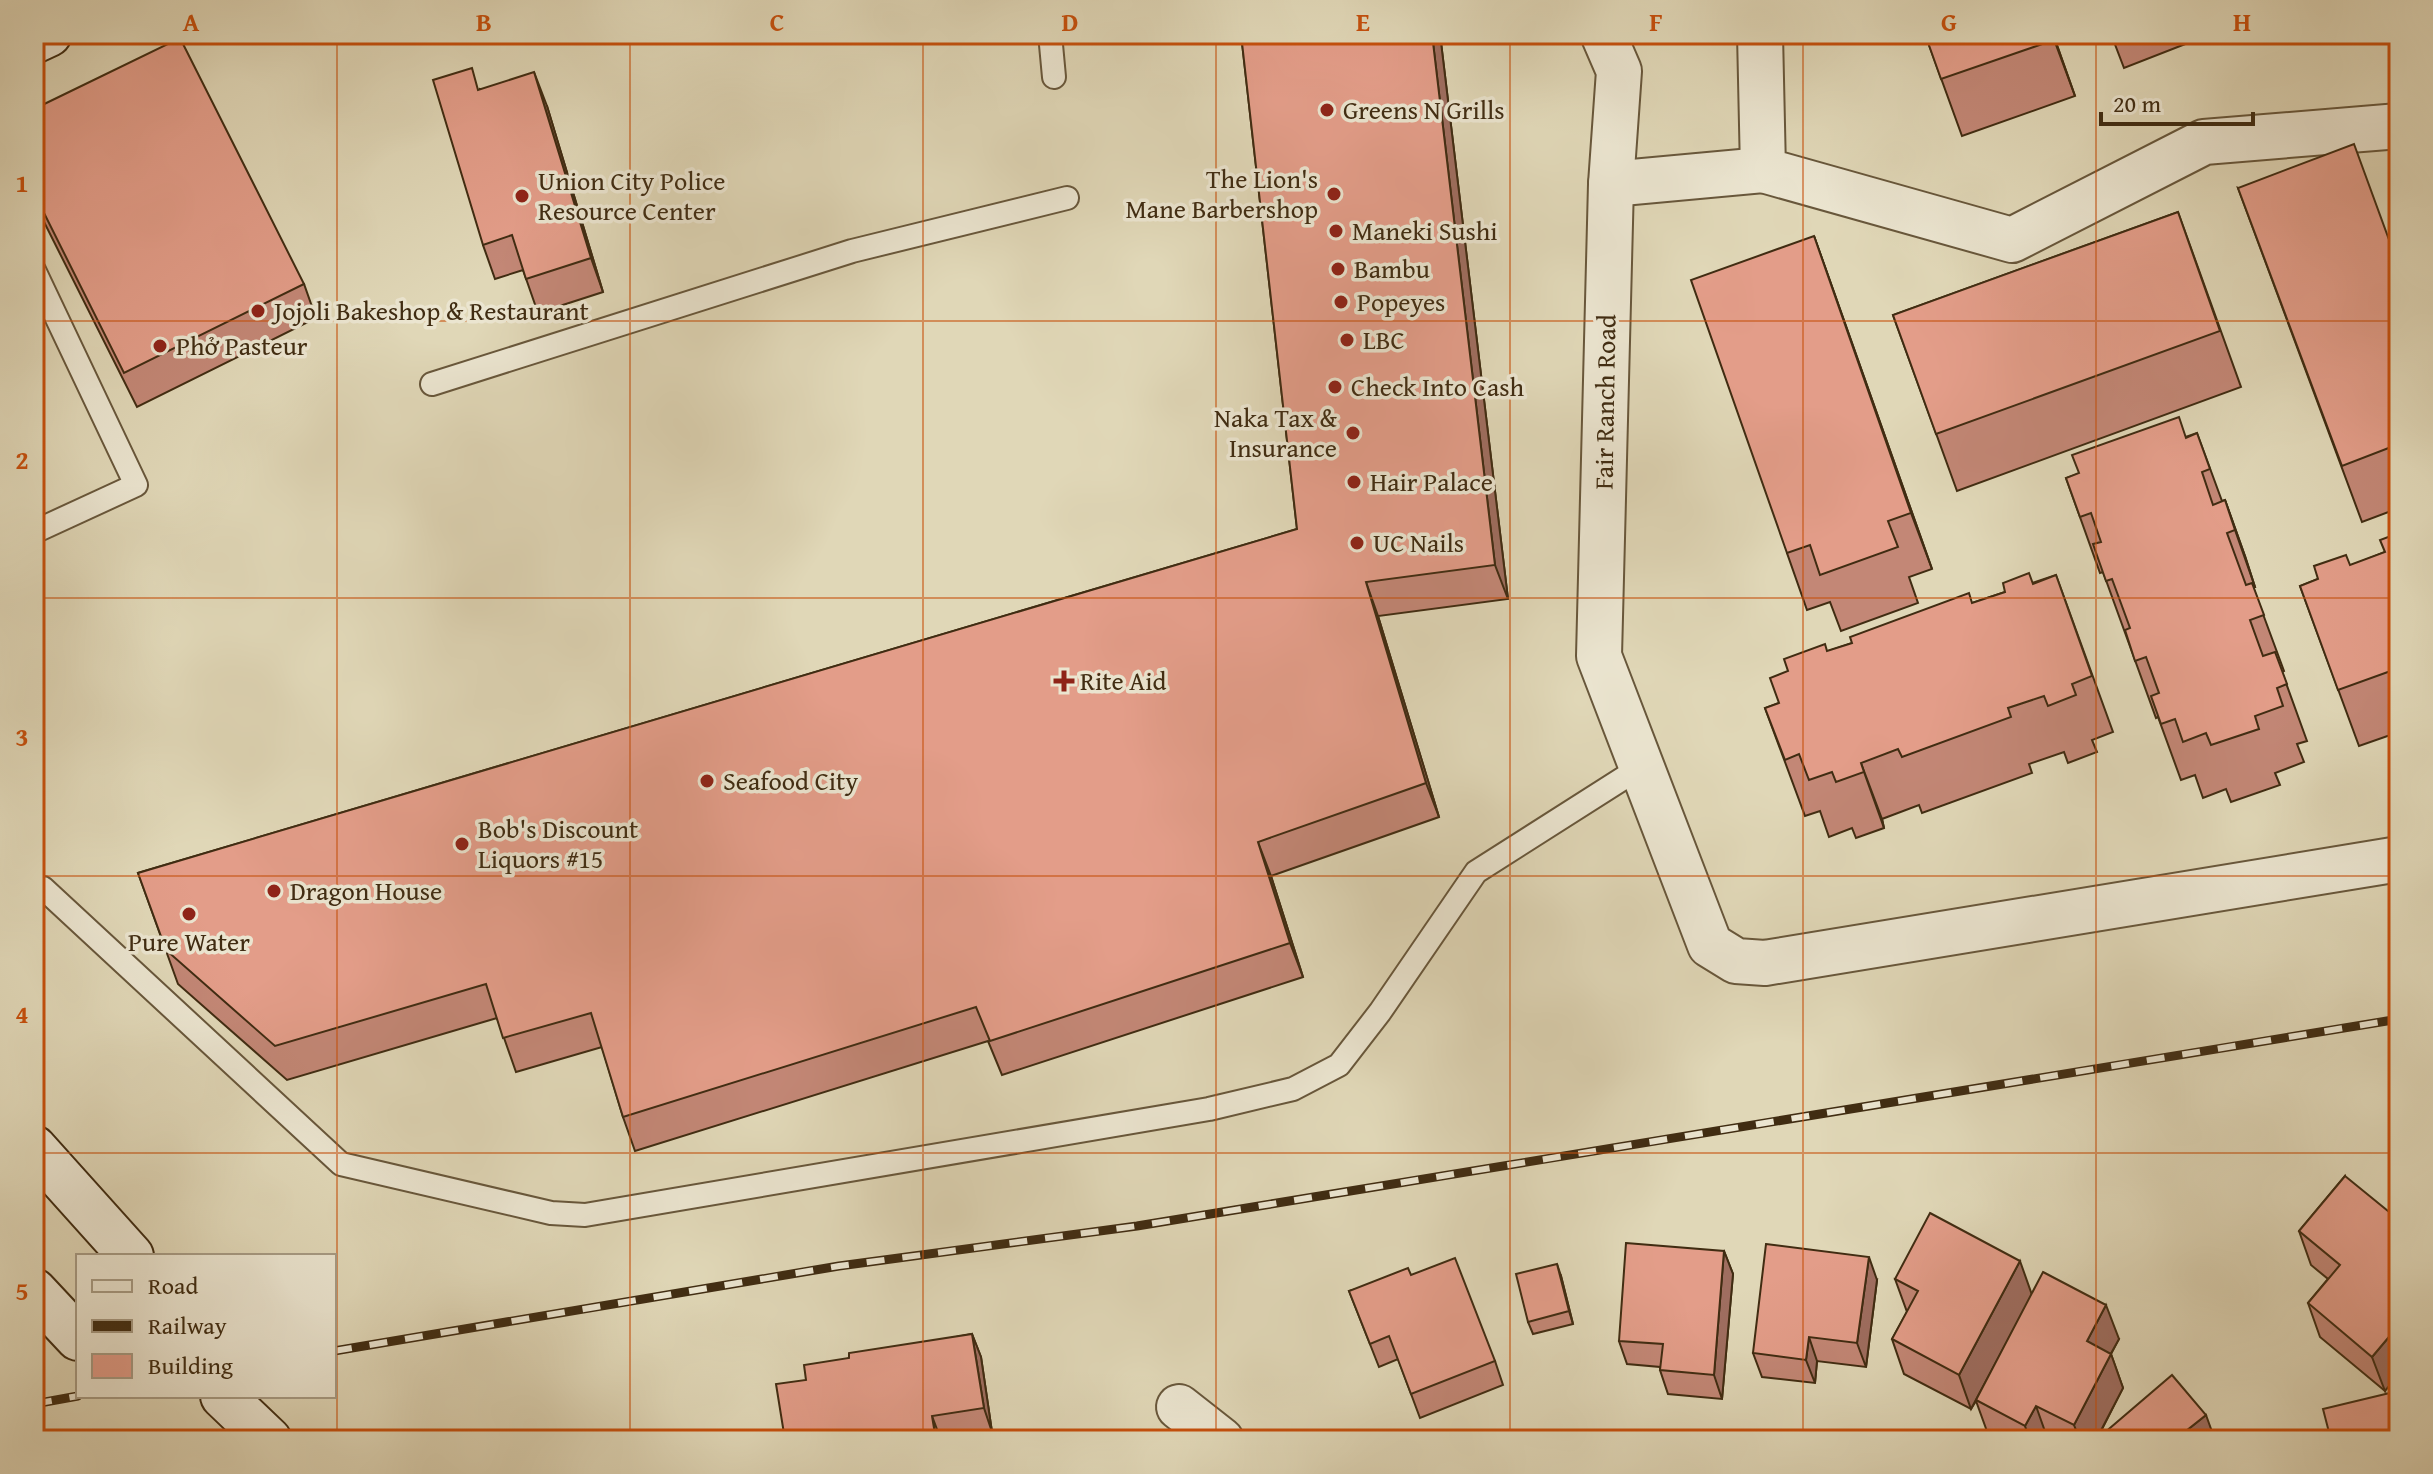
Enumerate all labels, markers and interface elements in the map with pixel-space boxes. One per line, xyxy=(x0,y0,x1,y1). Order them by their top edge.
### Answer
text: A xyxy=(183,2,200,41)
text: B xyxy=(476,2,492,41)
text: C xyxy=(770,2,784,41)
text: D xyxy=(1062,2,1078,41)
text: E xyxy=(1356,2,1370,41)
text: F xyxy=(1649,2,1663,41)
text: G xyxy=(1941,2,1957,41)
text: H xyxy=(2233,2,2251,41)
scale bar xyxy=(2101,76,2253,126)
text: 20 m xyxy=(2113,86,2161,121)
place label: Greens N Grills xyxy=(1343,90,1505,129)
marker: Greens N Grills xyxy=(1318,101,1336,119)
place label: The Lion's Mane Barbershop xyxy=(1126,159,1318,228)
place label: Union City Police Resource Center xyxy=(538,161,725,230)
text: 1 xyxy=(15,163,29,202)
marker: The Lion's Mane Barbershop xyxy=(1325,185,1343,203)
marker: Union City Police Resource Center xyxy=(513,187,531,205)
place label: Maneki Sushi xyxy=(1352,211,1498,250)
marker: Maneki Sushi xyxy=(1327,222,1345,240)
place label: Bambu xyxy=(1354,249,1430,288)
marker: Bambu xyxy=(1329,260,1347,278)
place label: Popeyes xyxy=(1357,282,1445,321)
place label: Jojoli Bakeshop & Restaurant xyxy=(271,291,589,330)
marker: Popeyes xyxy=(1332,293,1350,311)
marker: Jojoli Bakeshop & Restaurant xyxy=(249,302,267,320)
street label: Fair Ranch Road xyxy=(1583,314,1626,490)
place label: LBC xyxy=(1363,320,1405,359)
place label: Phở Pasteur xyxy=(176,326,308,365)
marker: LBC xyxy=(1338,331,1356,349)
marker: Phở Pasteur xyxy=(151,337,169,355)
place label: Check Into Cash xyxy=(1351,367,1525,406)
marker: Check Into Cash xyxy=(1326,378,1344,396)
place label: Naka Tax & Insurance xyxy=(1214,398,1337,467)
marker: Naka Tax & Insurance xyxy=(1344,424,1362,442)
text: 2 xyxy=(15,440,29,479)
place label: Hair Palace xyxy=(1370,462,1493,501)
marker: Hair Palace xyxy=(1345,473,1363,491)
place label: UC Nails xyxy=(1373,523,1464,562)
marker: UC Nails xyxy=(1348,534,1366,552)
place label: Rite Aid xyxy=(1080,661,1166,700)
marker: Rite Aid xyxy=(1055,672,1073,690)
text: 3 xyxy=(15,717,29,756)
place label: Seafood City xyxy=(723,761,858,800)
marker: Seafood City xyxy=(698,772,716,790)
place label: Bob's Discount Liquors #15 xyxy=(478,809,638,878)
marker: Bob's Discount Liquors #15 xyxy=(453,835,471,853)
place label: Dragon House xyxy=(290,871,442,910)
marker: Dragon House xyxy=(265,882,283,900)
marker: Pure Water xyxy=(180,905,198,923)
place label: Pure Water xyxy=(128,922,250,961)
text: 4 xyxy=(15,994,29,1033)
legend xyxy=(76,1254,336,1398)
text: Road xyxy=(148,1268,198,1303)
text: 5 xyxy=(15,1271,29,1310)
text: Railway xyxy=(148,1308,227,1343)
text: Building xyxy=(148,1348,233,1383)

